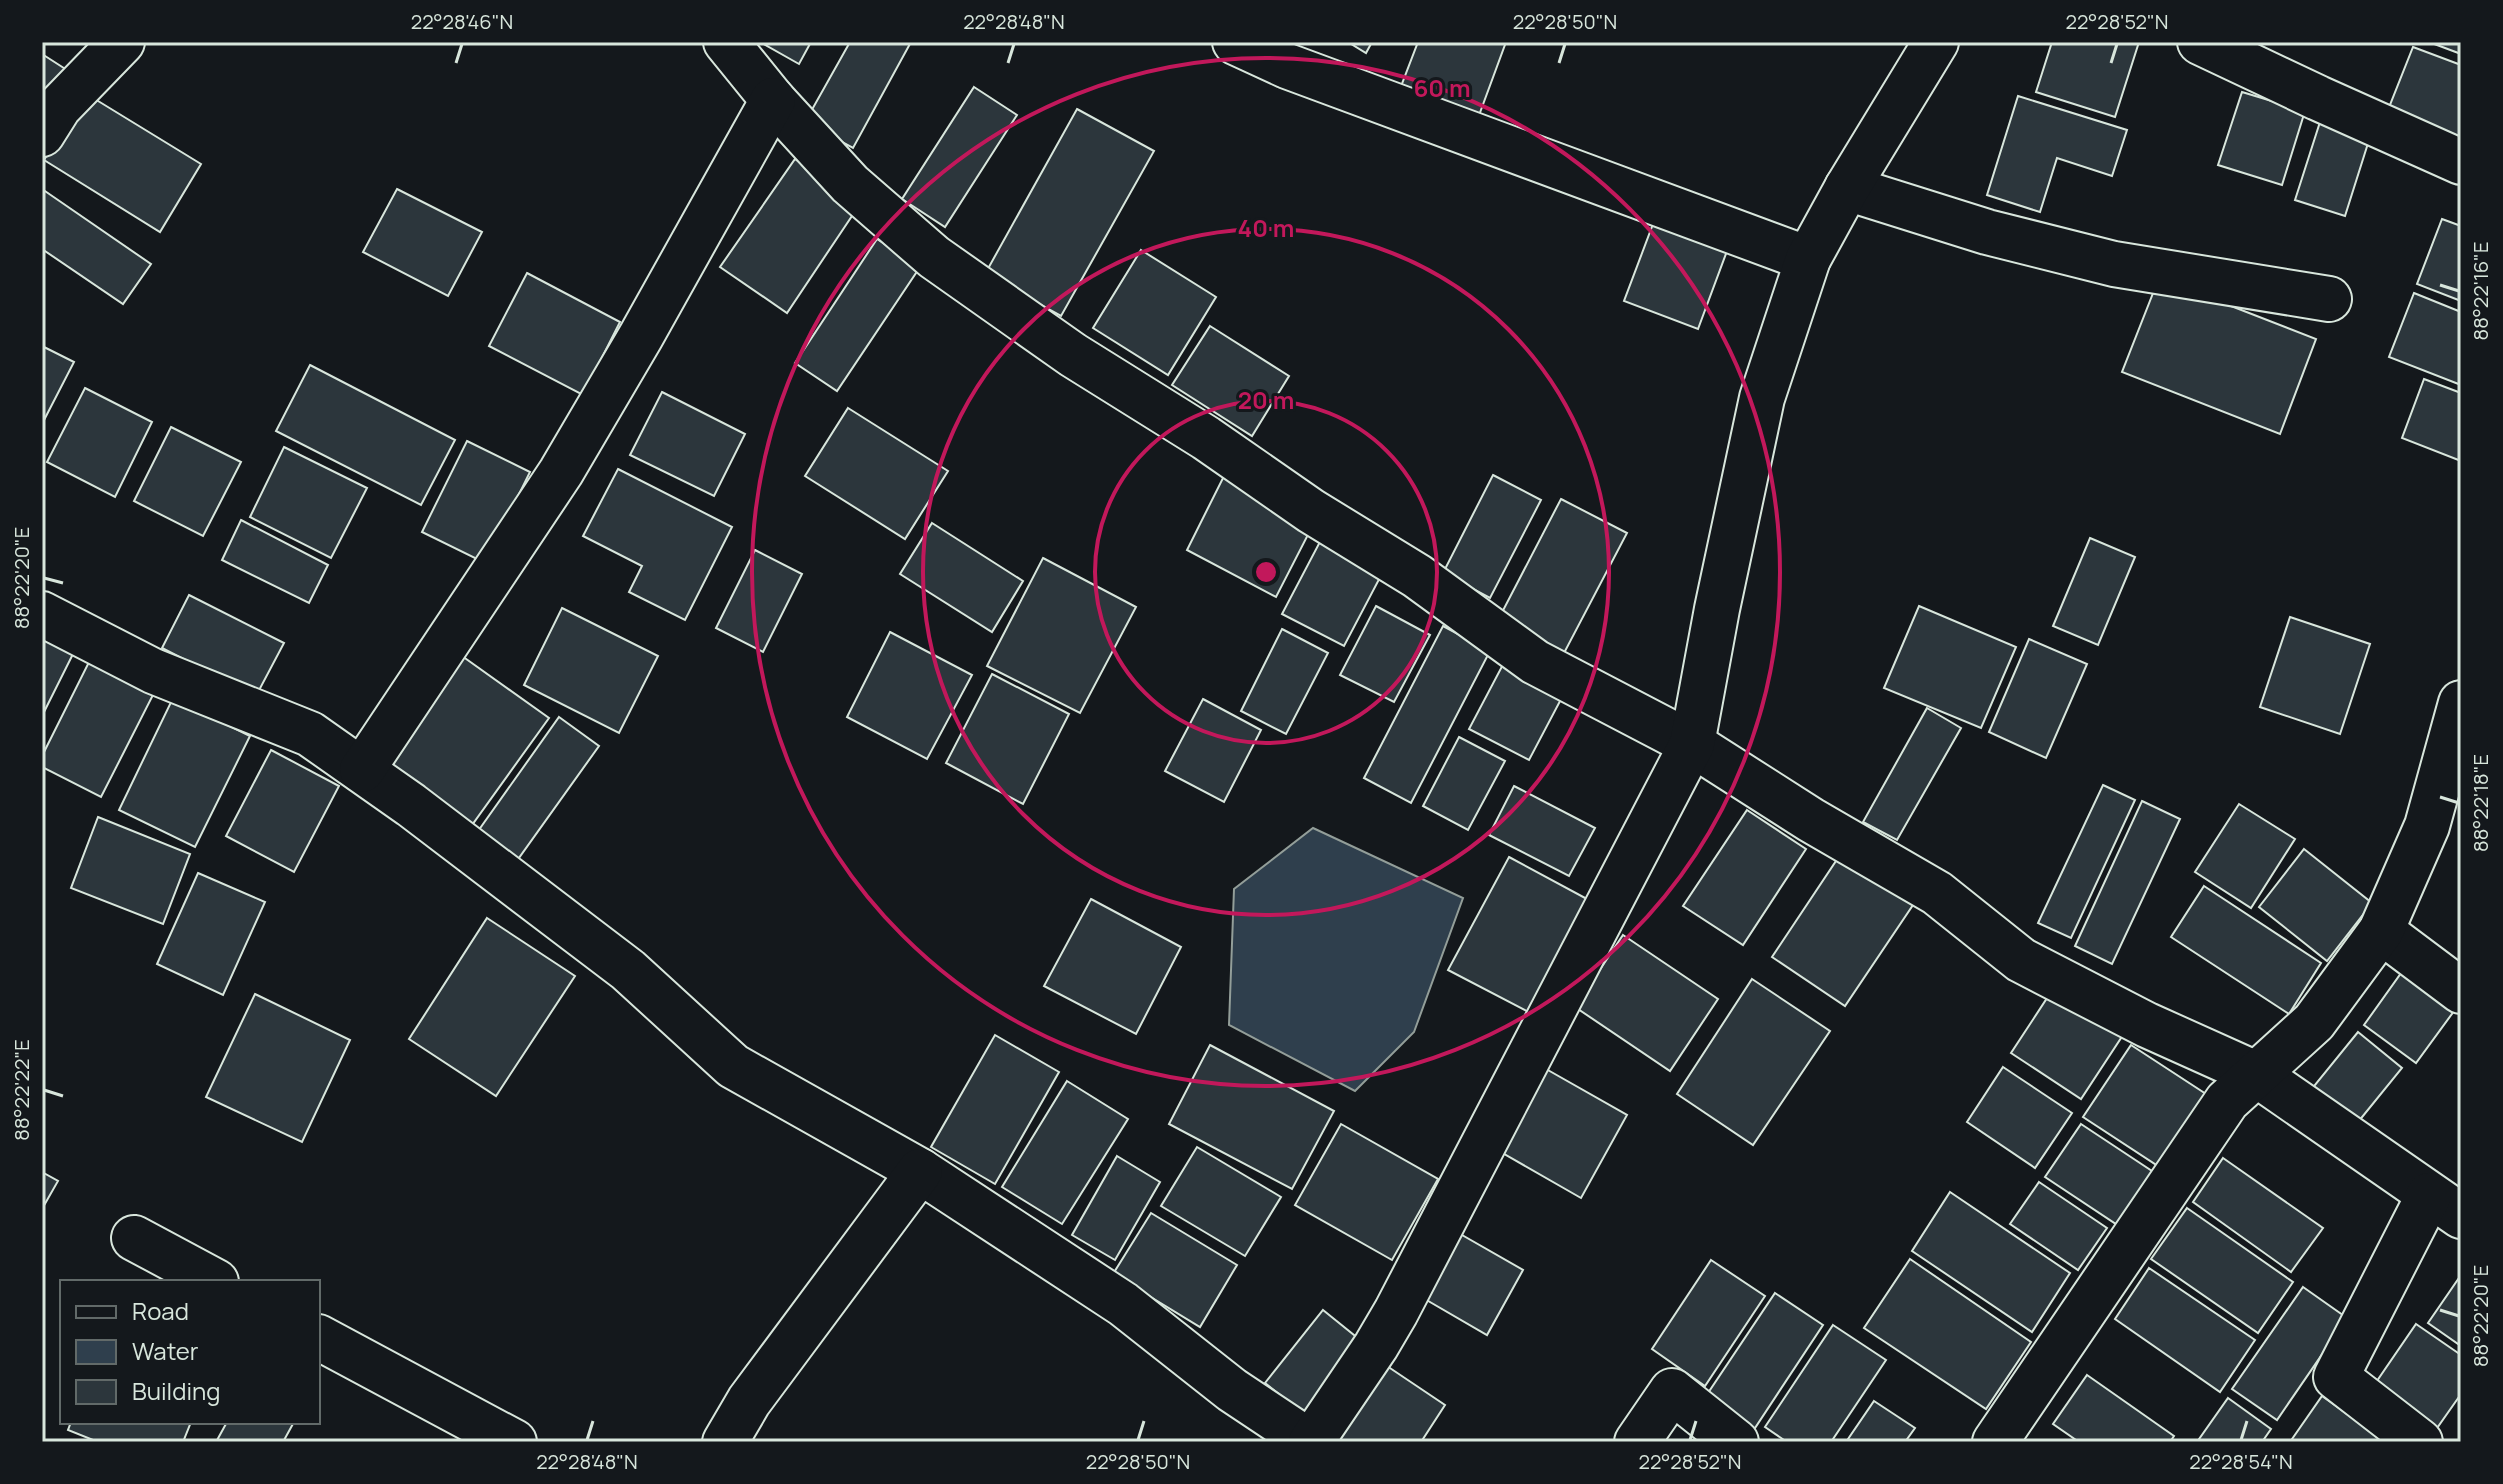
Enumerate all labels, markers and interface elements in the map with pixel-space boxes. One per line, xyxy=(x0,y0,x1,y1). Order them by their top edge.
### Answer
text: 22°28'46"N xyxy=(411,8,513,35)
text: 22°28'48"N xyxy=(963,8,1065,35)
text: 22°28'50"N xyxy=(1513,8,1617,35)
text: 22°28'52"N xyxy=(2066,8,2169,35)
text: 60 m xyxy=(1413,71,1471,104)
text: 40 m xyxy=(1238,211,1294,244)
text: 88°22'16"E xyxy=(2467,242,2494,340)
text: 20 m xyxy=(1238,383,1294,416)
text: 88°22'20"E xyxy=(8,527,35,629)
centre of rings xyxy=(1252,558,1280,586)
text: 88°22'18"E xyxy=(2467,754,2494,852)
text: 88°22'22"E xyxy=(8,1039,35,1141)
text: 88°22'20"E xyxy=(2467,1265,2494,1367)
legend xyxy=(60,1280,320,1424)
text: Road xyxy=(132,1294,189,1327)
text: Water xyxy=(132,1334,199,1367)
text: Building xyxy=(132,1374,220,1407)
text: 22°28'48"N xyxy=(536,1448,638,1475)
text: 22°28'50"N xyxy=(1086,1448,1190,1475)
text: 22°28'52"N xyxy=(1639,1448,1742,1475)
text: 22°28'54"N xyxy=(2189,1448,2293,1475)

